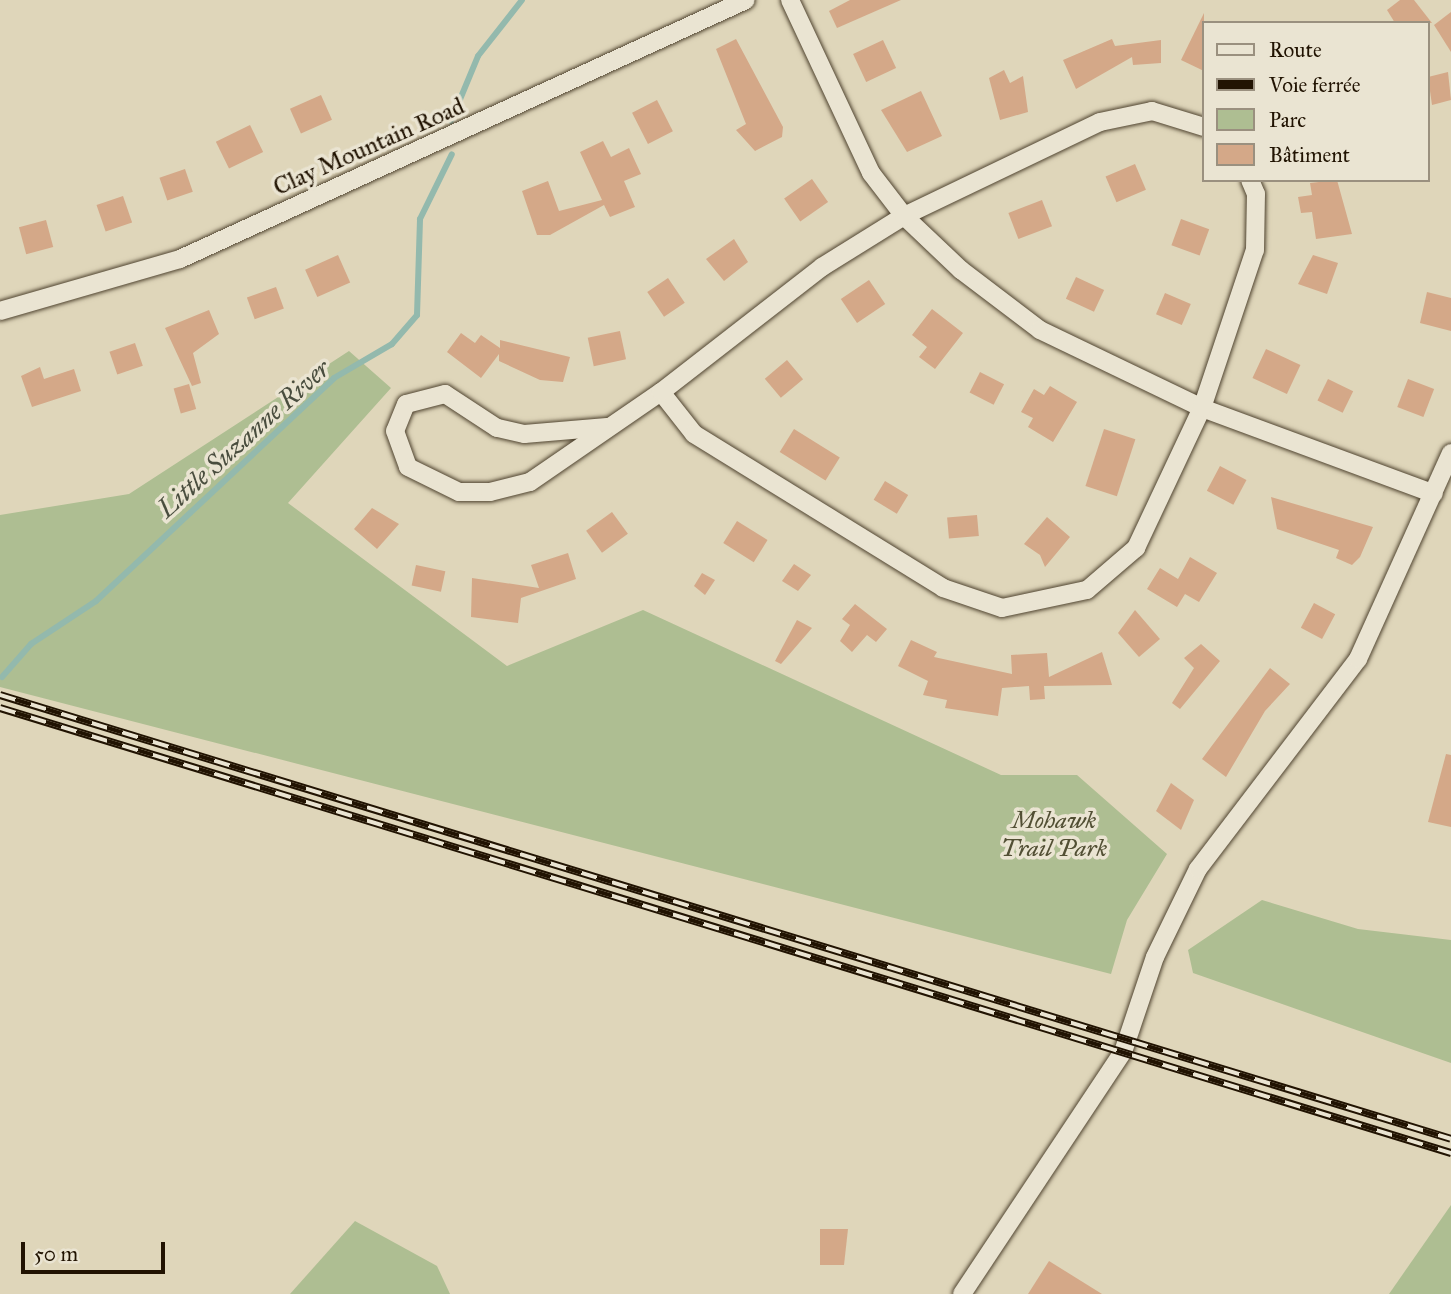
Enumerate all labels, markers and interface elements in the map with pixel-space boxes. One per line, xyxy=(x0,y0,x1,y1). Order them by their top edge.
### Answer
legend xyxy=(1202,21,1430,182)
text: Route xyxy=(1269,37,1322,63)
text: Voie ferrée xyxy=(1269,72,1361,98)
street label: Clay Mountain Road xyxy=(269,92,469,202)
text: Parc xyxy=(1269,107,1306,133)
text: Bâtiment xyxy=(1269,142,1350,168)
water label: Little Suzanne River xyxy=(151,353,337,525)
park label: Mohawk Trail Park xyxy=(1001,807,1107,863)
scale bar xyxy=(24,1228,168,1272)
text: 50 m xyxy=(34,1241,78,1267)

